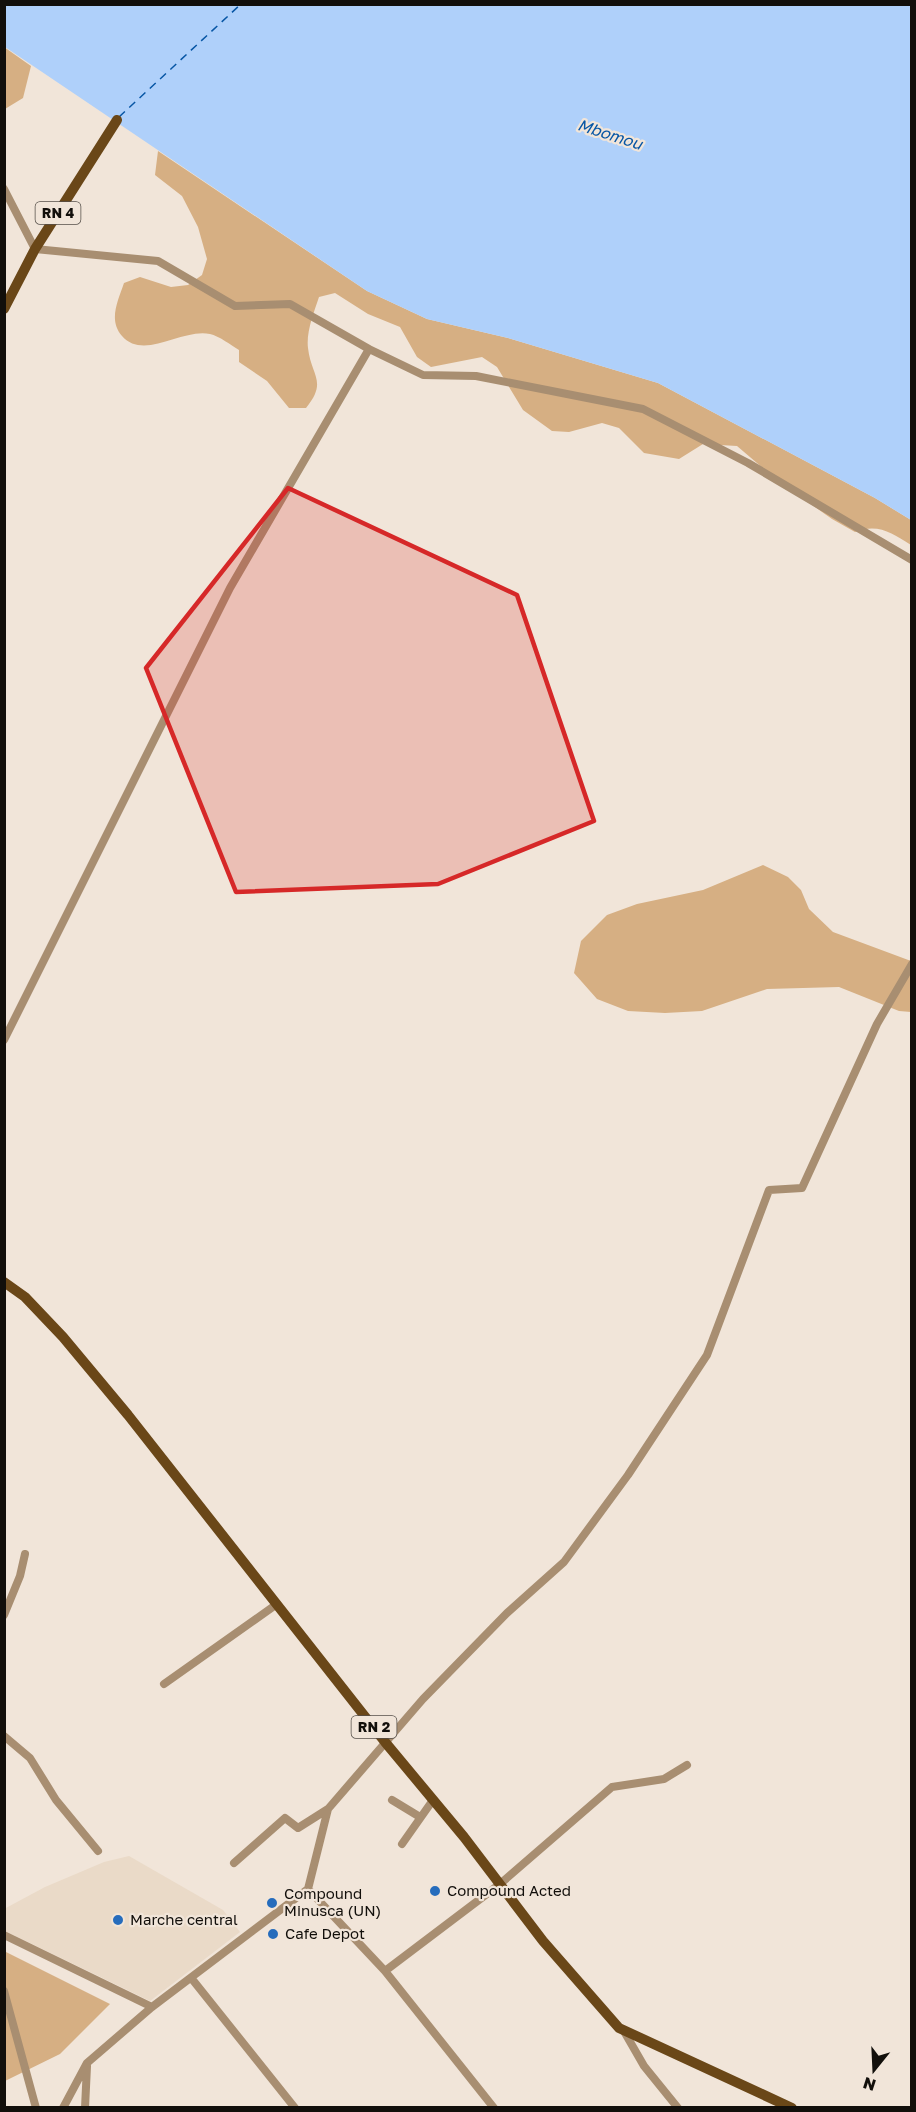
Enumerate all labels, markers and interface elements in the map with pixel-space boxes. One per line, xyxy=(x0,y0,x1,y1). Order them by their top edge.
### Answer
water label: Mbomou xyxy=(575,114,646,154)
road number: RN 4 xyxy=(36,202,80,224)
road number: RN 2 xyxy=(352,1716,397,1738)
place label: Compound Acted xyxy=(447,1881,571,1899)
place label: Compound Minusca (UN) xyxy=(284,1884,381,1919)
marker: Compound Acted xyxy=(428,1884,442,1898)
marker: Compound Minusca (UN) xyxy=(265,1896,279,1910)
place label: Marche central xyxy=(130,1910,238,1928)
marker: Marche central xyxy=(111,1913,125,1927)
place label: Cafe Depot xyxy=(285,1924,365,1942)
marker: Cafe Depot xyxy=(266,1927,280,1941)
north arrow xyxy=(844,2040,904,2100)
text: N xyxy=(860,2073,878,2096)

